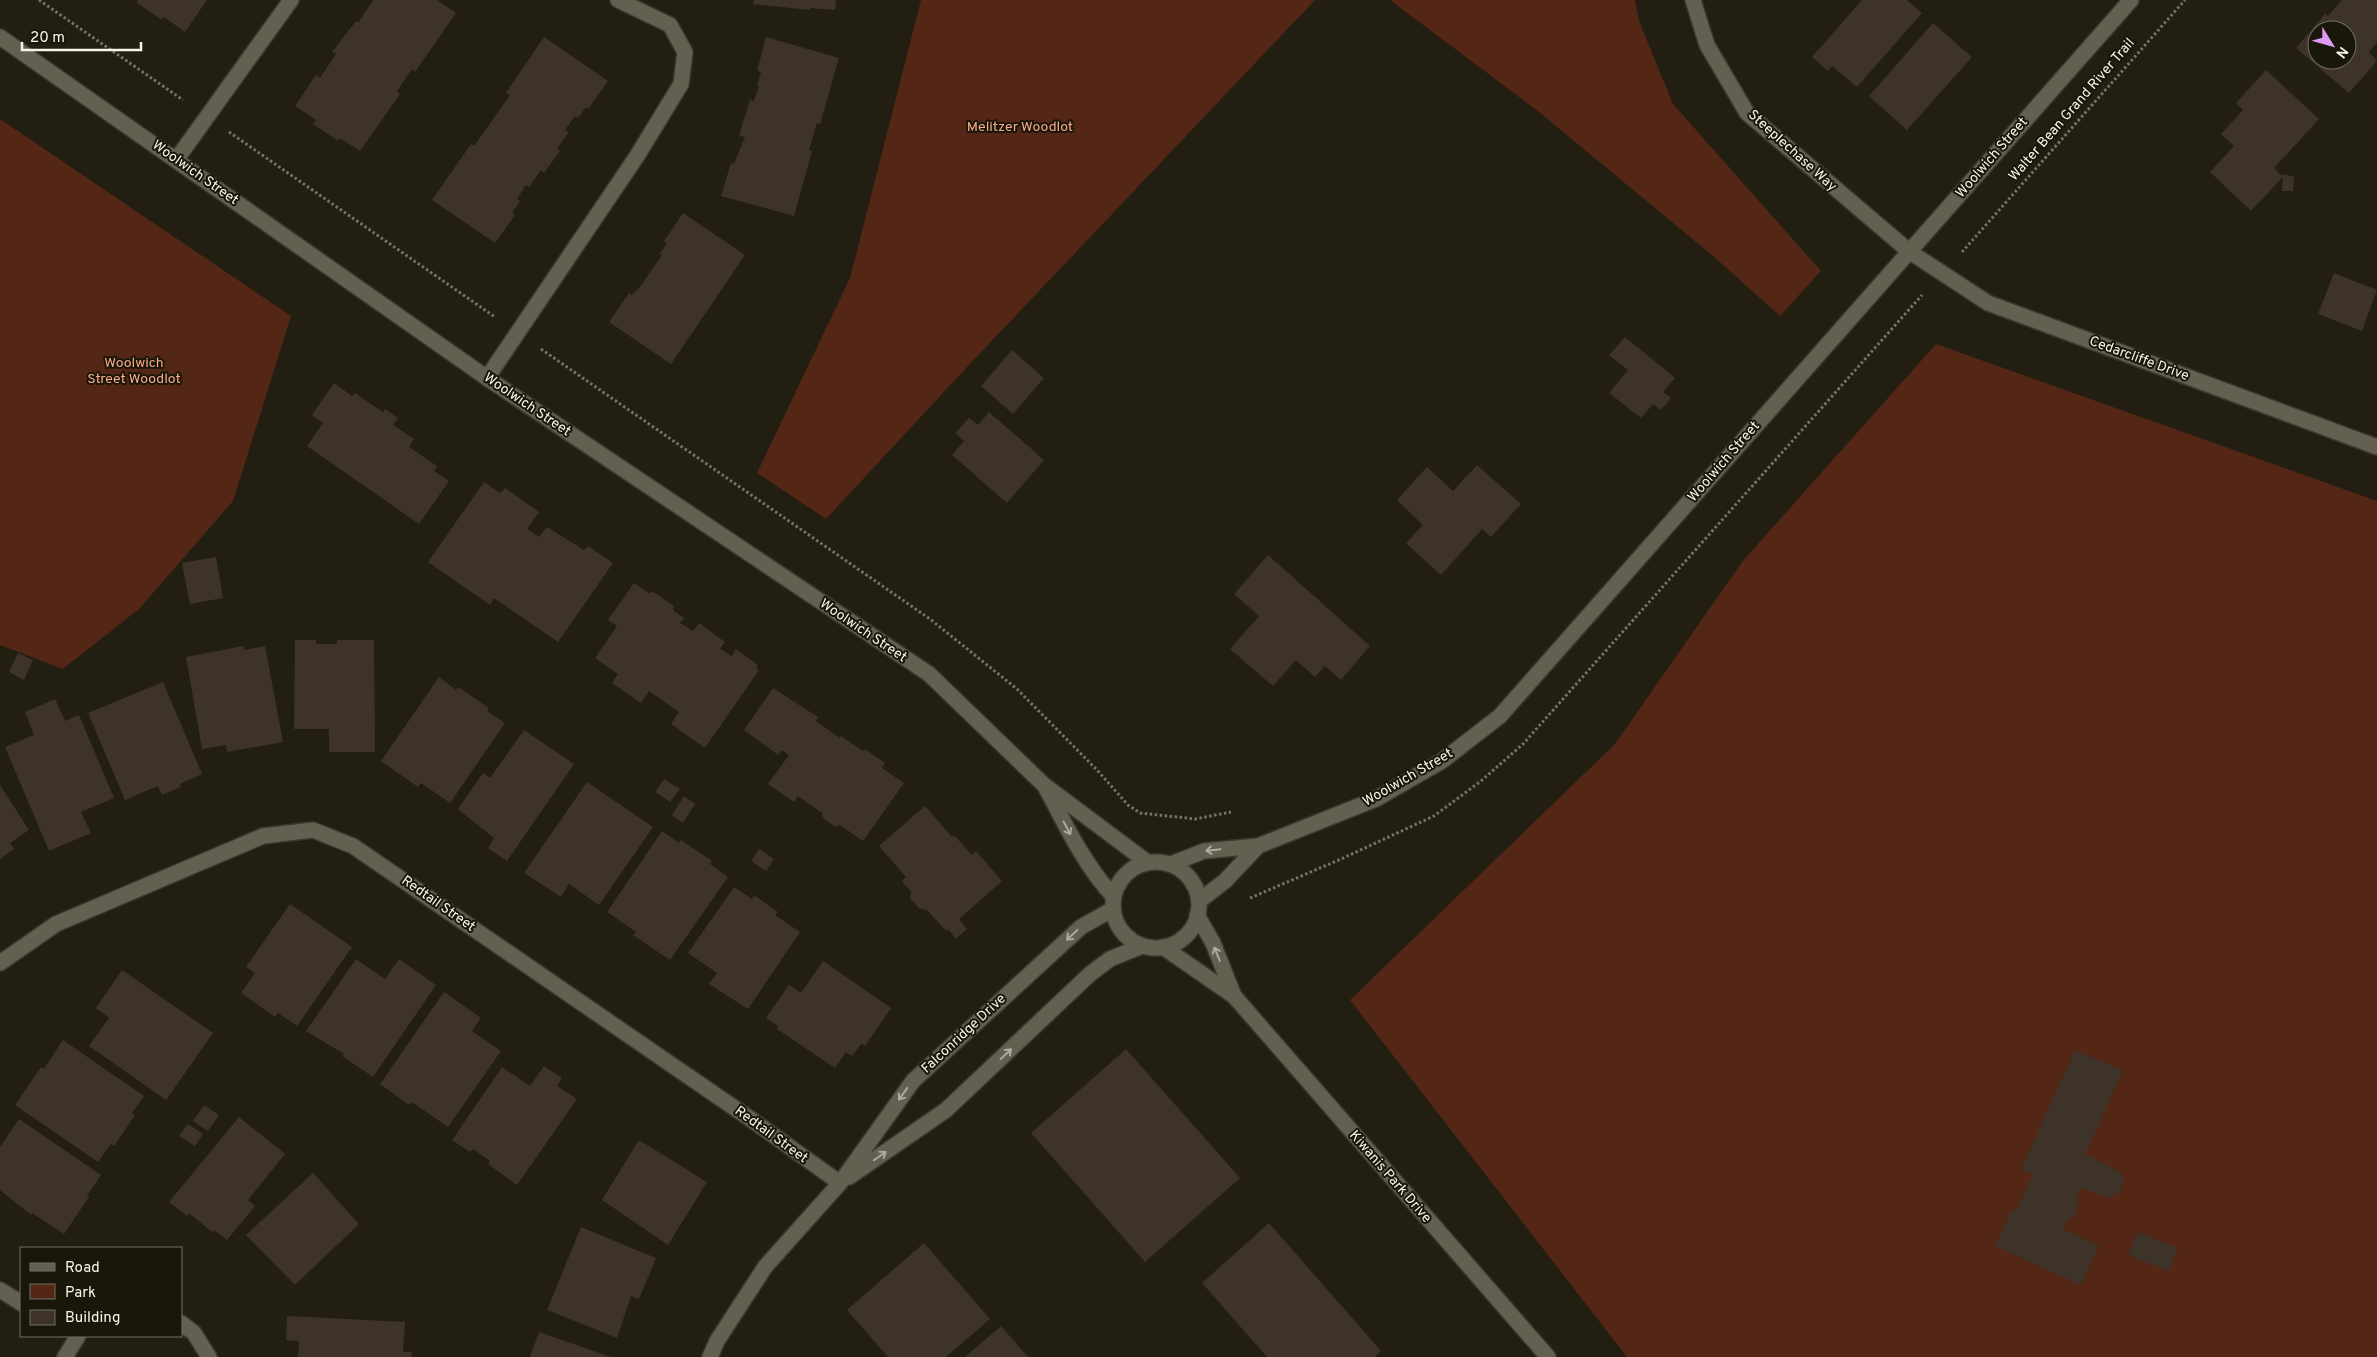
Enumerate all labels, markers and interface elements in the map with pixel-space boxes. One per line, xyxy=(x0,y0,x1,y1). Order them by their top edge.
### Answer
scale bar xyxy=(22,20,141,52)
north arrow xyxy=(2307,20,2357,70)
text: 20 m xyxy=(30,29,65,48)
street label: Walter Bean Grand River Trail xyxy=(2005,35,2139,185)
text: N xyxy=(2331,43,2351,61)
street label: Steeplechase Way xyxy=(1744,107,1840,195)
street label: Woolwich Street xyxy=(1952,114,2032,202)
park label: Melitzer Woodlot xyxy=(967,119,1073,136)
street label: Woolwich Street xyxy=(149,137,241,209)
street label: Cedarcliffe Drive xyxy=(2087,333,2191,385)
park label: Woolwich Street Woodlot xyxy=(87,355,181,388)
street label: Woolwich Street xyxy=(480,370,574,440)
street label: Woolwich Street xyxy=(1684,418,1764,506)
street label: Woolwich Street xyxy=(816,596,910,666)
street label: Woolwich Street xyxy=(1360,745,1456,811)
one-way arrow xyxy=(1062,820,1072,835)
one-way arrow xyxy=(1205,845,1221,855)
street label: Redtail Street xyxy=(398,872,478,936)
one-way arrow xyxy=(1066,929,1078,941)
one-way arrow xyxy=(1212,947,1221,962)
street label: Falconridge Drive xyxy=(918,991,1010,1077)
one-way arrow xyxy=(999,1048,1012,1060)
one-way arrow xyxy=(898,1087,908,1101)
street label: Redtail Street xyxy=(731,1103,811,1167)
street label: Kiwanis Park Drive xyxy=(1345,1127,1435,1227)
one-way arrow xyxy=(873,1151,887,1161)
legend xyxy=(20,1247,182,1337)
text: Road xyxy=(65,1259,100,1278)
text: Park xyxy=(65,1284,96,1303)
text: Building xyxy=(65,1309,120,1328)

